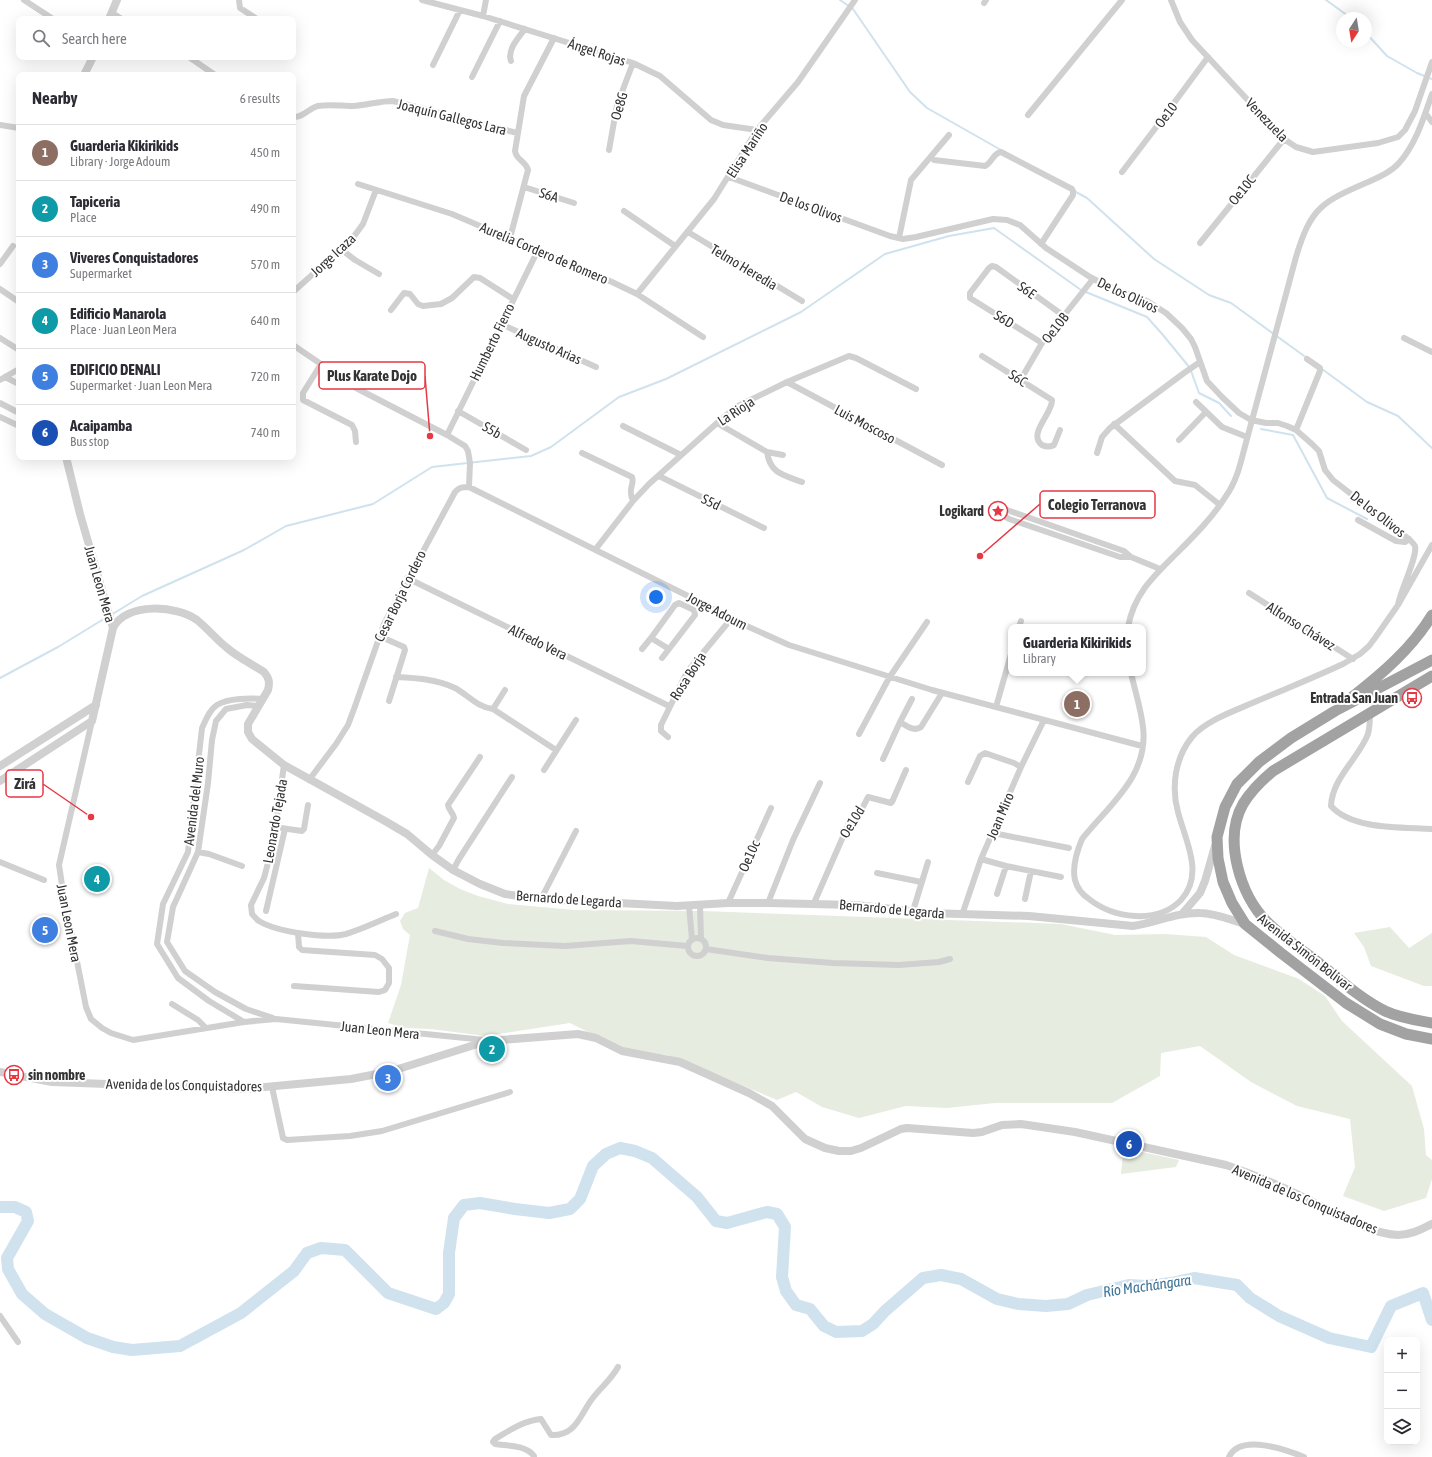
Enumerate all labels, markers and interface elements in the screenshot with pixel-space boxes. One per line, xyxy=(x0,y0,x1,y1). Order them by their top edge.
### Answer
north arrow xyxy=(1336,12,1372,48)
search box xyxy=(16,16,296,60)
icon: search xyxy=(30,27,52,49)
text: Search here xyxy=(62,30,127,47)
street label: Ángel Rojas xyxy=(566,35,628,69)
text: Nearby xyxy=(32,88,78,108)
street label: Oe8G xyxy=(607,90,631,122)
text: 6 results xyxy=(240,91,280,106)
street label: Venezuela xyxy=(1242,95,1292,145)
street label: Joaquín Gallegos Lara xyxy=(396,96,508,138)
street label: Oe10 xyxy=(1151,99,1181,131)
street label: Elisa Mariño xyxy=(723,119,771,181)
text: Guarderia Kikirikids xyxy=(70,137,178,154)
text: 1 xyxy=(42,145,48,160)
text: 450 m xyxy=(251,145,280,160)
text: Library · Jorge Adoum xyxy=(70,154,170,169)
street label: Oe10C xyxy=(1225,171,1259,208)
street label: S6A xyxy=(537,184,561,206)
street label: De los Olivos xyxy=(778,188,845,226)
text: Tapiceria xyxy=(70,193,120,210)
text: 2 xyxy=(42,201,48,216)
text: 490 m xyxy=(251,201,280,216)
text: Place xyxy=(70,210,97,225)
street label: Aurelia Cordero de Romero xyxy=(477,219,611,287)
street label: Jorge Icaza xyxy=(307,230,359,280)
street label: Telmo Heredia xyxy=(708,241,780,293)
text: Viveres Conquistadores xyxy=(70,249,198,266)
text: 3 xyxy=(42,257,48,272)
text: 570 m xyxy=(251,257,280,272)
text: Supermarket xyxy=(70,266,132,281)
street label: De los Olivos xyxy=(1095,274,1161,316)
street label: S6E xyxy=(1015,278,1039,302)
street label: Humberto Fierro xyxy=(466,301,518,383)
text: Edificio Manarola xyxy=(70,305,166,322)
street label: S6D xyxy=(991,307,1017,331)
street label: Oe10B xyxy=(1038,309,1072,346)
text: 4 xyxy=(42,313,48,328)
text: 640 m xyxy=(251,313,280,328)
text: Place · Juan Leon Mera xyxy=(70,322,177,337)
street label: Augusto Arias xyxy=(514,325,584,367)
text: EDIFICIO DENALI xyxy=(70,361,161,378)
callout: Plus Karate Dojo xyxy=(319,362,425,389)
street label: S6C xyxy=(1006,366,1031,390)
text: Plus Karate Dojo xyxy=(327,367,417,384)
text: 5 xyxy=(42,369,48,384)
text: 720 m xyxy=(251,369,280,384)
text: Supermarket · Juan Leon Mera xyxy=(70,378,212,393)
street label: La Rioja xyxy=(715,393,757,429)
street label: Luis Moscoso xyxy=(832,401,898,447)
text: Acaipamba xyxy=(70,417,132,434)
street label: S5b xyxy=(480,418,505,442)
text: 6 xyxy=(42,425,48,440)
text: 740 m xyxy=(251,425,280,440)
text: Bus stop xyxy=(70,434,109,449)
street label: De los Olivos xyxy=(1347,488,1409,540)
street label: S5d xyxy=(699,491,723,513)
callout: Colegio Terranova xyxy=(1040,491,1155,518)
text: Colegio Terranova xyxy=(1048,496,1146,513)
place icon: Logikard xyxy=(987,500,1009,522)
place label: Logikard xyxy=(939,503,984,519)
street label: Juan Leon Mera xyxy=(81,544,119,624)
street label: Cesar Borja Cordero xyxy=(371,548,429,644)
your location xyxy=(646,587,666,607)
street label: Jorge Adoum xyxy=(684,589,750,633)
street label: Alfonso Chávez xyxy=(1264,599,1338,653)
street label: Alfredo Vera xyxy=(506,621,570,663)
popup xyxy=(1008,624,1146,676)
text: Guarderia Kikirikids xyxy=(1023,634,1131,651)
street label: Rosa Borja xyxy=(667,649,709,703)
text: Library xyxy=(1023,651,1056,666)
bus stop icon: Entrada San Juan xyxy=(1401,687,1423,709)
pin: 1 xyxy=(1064,689,1090,719)
place label: Entrada San Juan xyxy=(1310,690,1398,706)
street label: Avenida del Muro xyxy=(181,756,207,846)
callout: Zirá xyxy=(6,770,43,797)
text: Zirá xyxy=(14,775,36,792)
street label: Leonardo Tejada xyxy=(260,778,290,864)
street label: Joan Miro xyxy=(983,790,1017,842)
street label: Oe10d xyxy=(836,803,868,841)
street label: Oe10c xyxy=(735,837,763,874)
pin: 4 xyxy=(84,864,110,894)
street label: Juan Leon Mera xyxy=(54,882,84,964)
street label: Bernardo de Legarda xyxy=(516,887,622,911)
street label: Bernardo de Legarda xyxy=(839,896,945,922)
street label: Avenida Simón Bolívar xyxy=(1255,910,1356,994)
pin: 5 xyxy=(32,915,58,945)
street label: Juan Leon Mera xyxy=(340,1018,420,1042)
pin: 2 xyxy=(479,1034,505,1064)
pin: 3 xyxy=(375,1063,401,1093)
bus stop icon: sin nombre xyxy=(3,1064,25,1086)
place label: sin nombre xyxy=(28,1067,85,1083)
street label: Avenida de los Conquistadores xyxy=(106,1076,262,1094)
pin: 6 xyxy=(1116,1129,1142,1159)
street label: Avenida de los Conquistadores xyxy=(1230,1161,1380,1237)
water label: Río Machángara xyxy=(1102,1271,1192,1300)
map controls xyxy=(1384,1337,1420,1445)
button: + xyxy=(1384,1337,1420,1373)
button: − xyxy=(1384,1373,1420,1409)
button: layers xyxy=(1384,1409,1420,1445)

